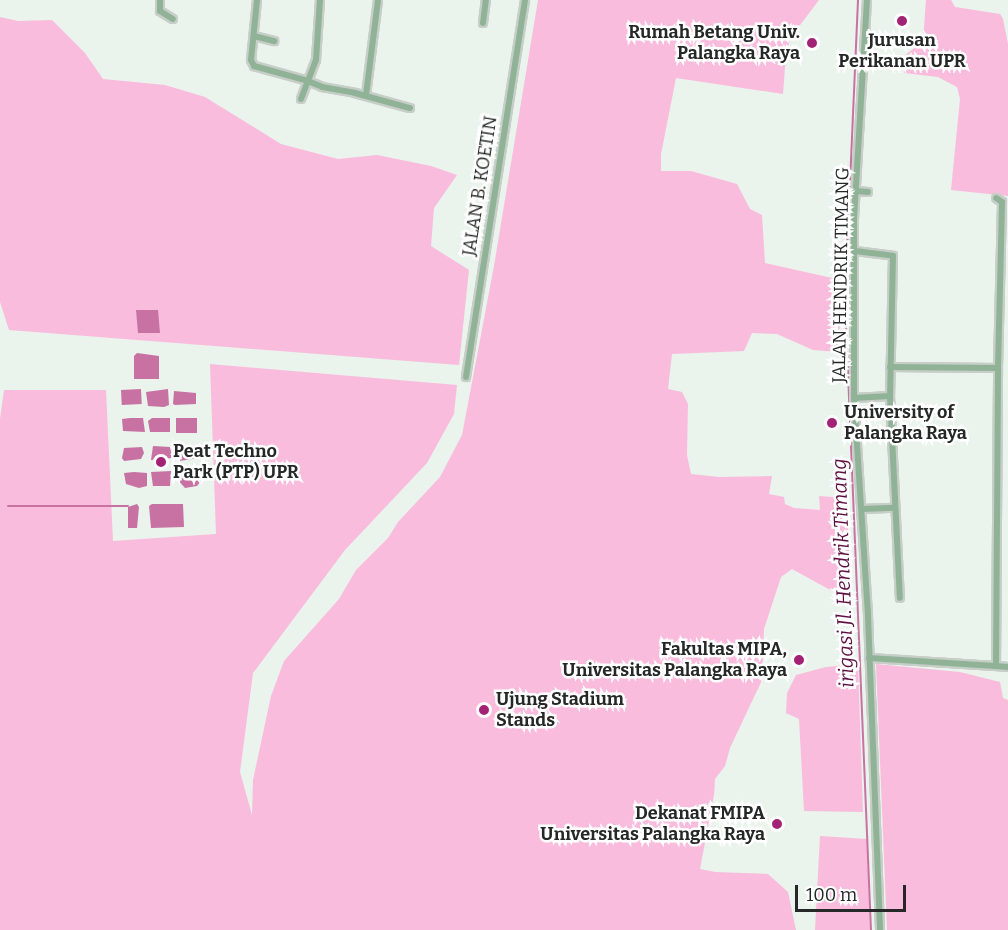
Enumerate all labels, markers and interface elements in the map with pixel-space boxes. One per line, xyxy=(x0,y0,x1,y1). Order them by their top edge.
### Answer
marker: Jurusan Perikanan UPR xyxy=(895,14,909,28)
place label: Rumah Betang Univ. Palangka Raya xyxy=(628,22,800,64)
place label: Jurusan Perikanan UPR xyxy=(838,30,966,72)
marker: Rumah Betang Univ. Palangka Raya xyxy=(805,36,819,50)
street label: JALAN B. KOETIN xyxy=(458,114,502,258)
street label: JALAN HENDRIK TIMANG xyxy=(828,167,854,383)
place label: University of Palangka Raya xyxy=(844,402,967,444)
marker: University of Palangka Raya xyxy=(825,416,839,430)
place label: Peat Techno Park (PTP) UPR xyxy=(173,441,299,484)
marker: Peat Techno Park (PTP) UPR xyxy=(154,455,168,469)
water label: irigasi Jl. Hendrik Timang xyxy=(827,458,859,688)
place label: Fakultas MIPA, Universitas Palangka Raya xyxy=(562,639,787,682)
marker: Fakultas MIPA, Universitas Palangka Raya xyxy=(792,653,806,667)
place label: Ujung Stadium Stands xyxy=(496,689,624,732)
marker: Ujung Stadium Stands xyxy=(477,703,491,717)
place label: Dekanat FMIPA Universitas Palangka Raya xyxy=(540,803,765,846)
marker: Dekanat FMIPA Universitas Palangka Raya xyxy=(770,817,784,831)
scale bar xyxy=(798,873,909,911)
text: 100 m xyxy=(806,884,857,906)

